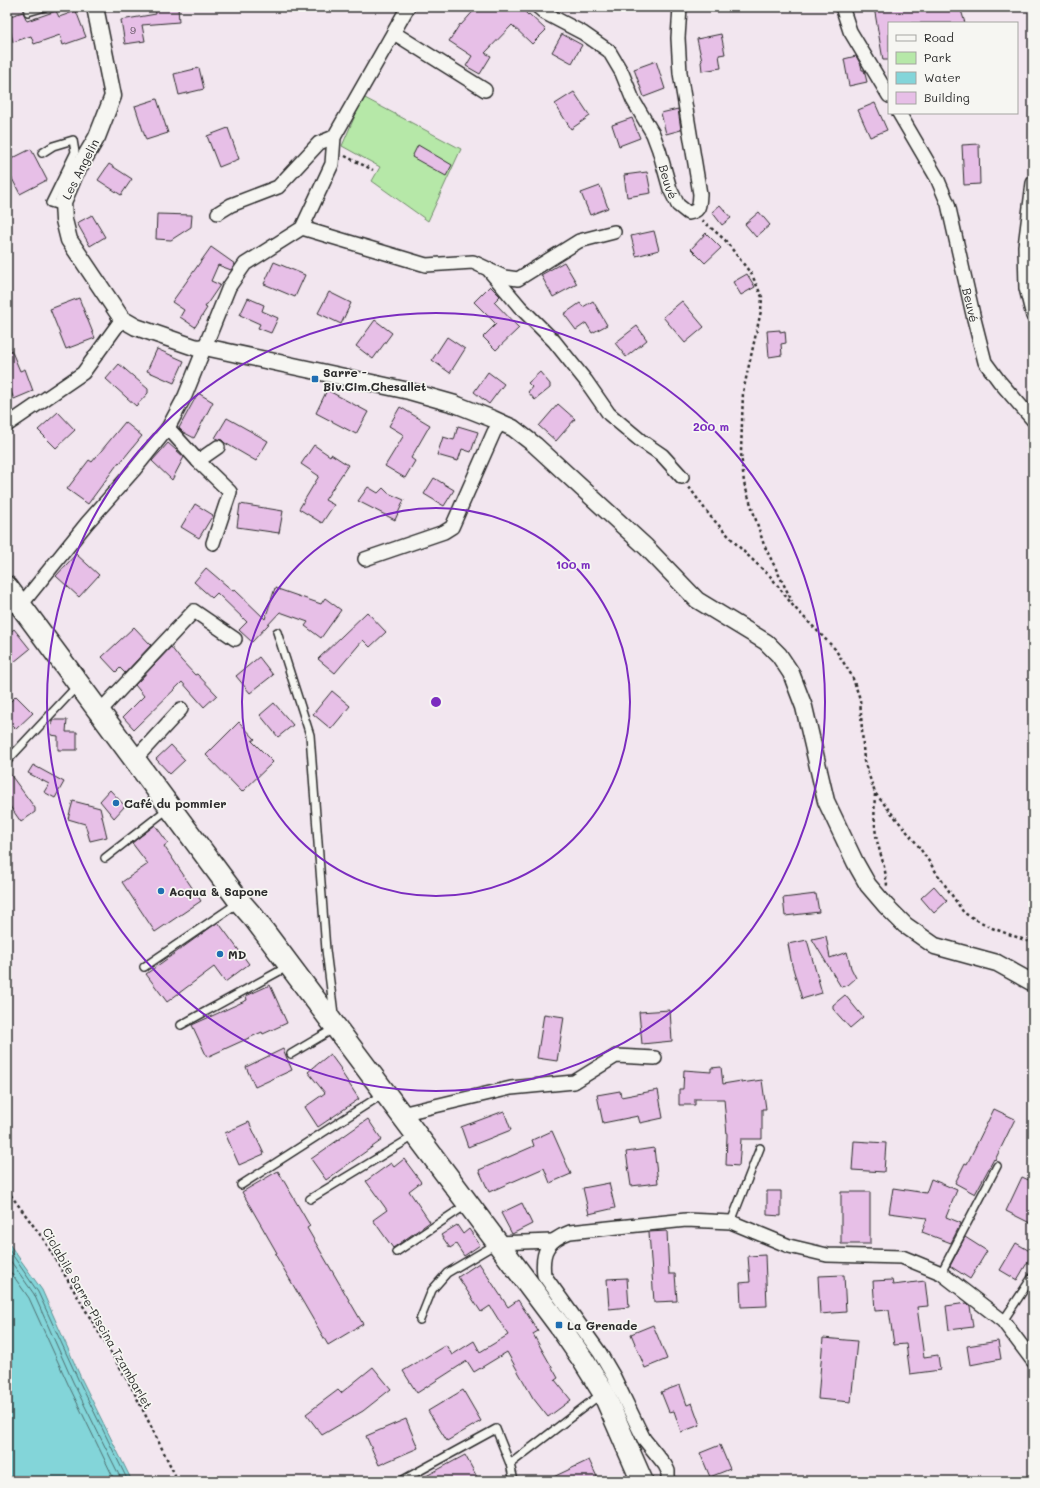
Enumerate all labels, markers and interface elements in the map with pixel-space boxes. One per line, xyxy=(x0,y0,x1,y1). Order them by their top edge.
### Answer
legend xyxy=(888,22,1018,114)
house number: 9 xyxy=(130,23,136,37)
text: Road xyxy=(924,29,954,45)
text: Park xyxy=(924,49,951,65)
text: Water xyxy=(924,69,961,85)
text: Building xyxy=(924,89,970,105)
street label: Les Angelin xyxy=(58,136,102,202)
street label: Beuvé xyxy=(656,163,682,201)
street label: Beuvé xyxy=(959,286,982,324)
place label: Sarre - Biv.Cim.Chesallet xyxy=(323,364,426,394)
marker: Sarre - Biv.Cim.Chesallet xyxy=(310,374,320,384)
text: 200 m xyxy=(693,418,729,434)
text: 100 m xyxy=(556,556,590,572)
centre of rings xyxy=(429,695,443,709)
place label: Café du pommier xyxy=(124,795,227,811)
marker: Café du pommier xyxy=(111,798,121,808)
place label: Acqua & Sapone xyxy=(169,883,268,899)
marker: Acqua & Sapone xyxy=(156,886,166,896)
place label: MD xyxy=(228,946,246,962)
marker: MD xyxy=(215,949,225,959)
street label: Ciclabile Sarre-Piscina Tzambarlet xyxy=(39,1224,157,1412)
place label: La Grenade xyxy=(567,1317,637,1333)
marker: La Grenade xyxy=(554,1320,564,1330)

